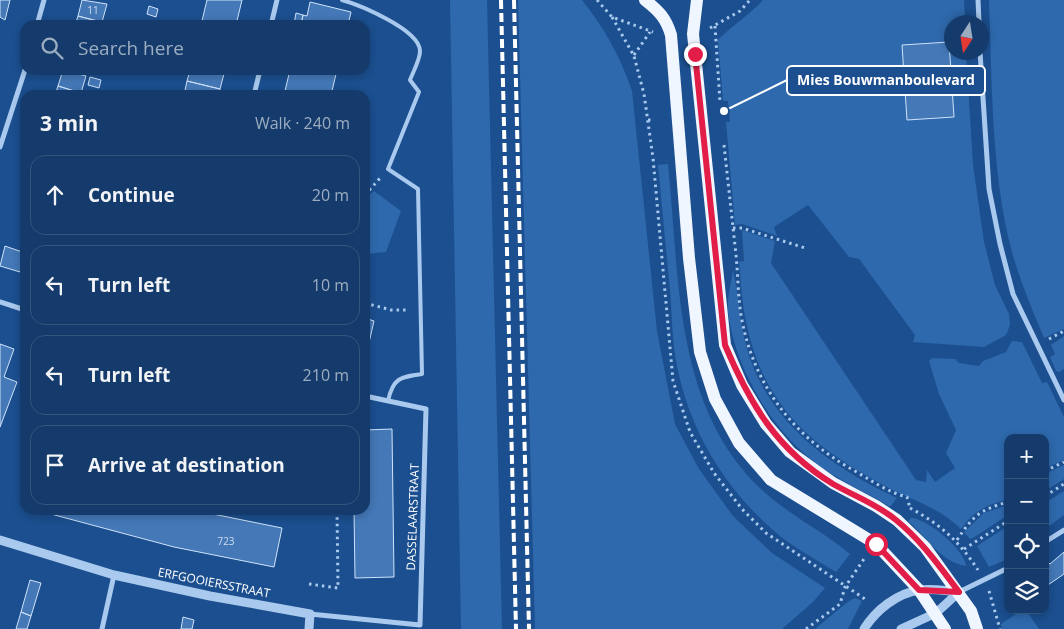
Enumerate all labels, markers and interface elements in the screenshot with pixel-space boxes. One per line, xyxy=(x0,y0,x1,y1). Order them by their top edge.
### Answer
house number: 11 xyxy=(87,3,99,17)
north arrow xyxy=(944,15,989,60)
search box xyxy=(20,20,370,75)
icon: search xyxy=(38,34,66,62)
text: Search here xyxy=(78,35,184,61)
route end xyxy=(684,43,707,66)
callout: Mies Bouwmanboulevard xyxy=(787,66,985,95)
text: Mies Bouwmanboulevard xyxy=(797,70,975,89)
text: 3 min xyxy=(40,109,98,137)
text: Walk · 240 m xyxy=(255,112,350,134)
icon: ahead xyxy=(41,181,69,209)
text: Continue xyxy=(88,182,175,208)
text: 20 m xyxy=(312,184,349,206)
icon: left xyxy=(41,271,69,299)
text: Turn left xyxy=(88,272,170,298)
text: 10 m xyxy=(312,274,349,296)
icon: left xyxy=(41,361,69,389)
text: Turn left xyxy=(88,362,170,388)
text: 210 m xyxy=(303,364,349,386)
map controls xyxy=(1004,434,1049,614)
button: + xyxy=(1004,434,1049,479)
icon: arrive xyxy=(41,451,69,479)
text: Arrive at destination xyxy=(88,452,285,478)
street label: DASSELAARSTRAAT xyxy=(402,463,423,571)
button: − xyxy=(1004,479,1049,524)
button: locate xyxy=(1004,524,1049,569)
route start xyxy=(865,533,888,556)
house number: 723 xyxy=(217,534,235,548)
street label: ERFGOOIERSSTRAAT xyxy=(156,563,272,602)
button: layers xyxy=(1004,569,1049,614)

